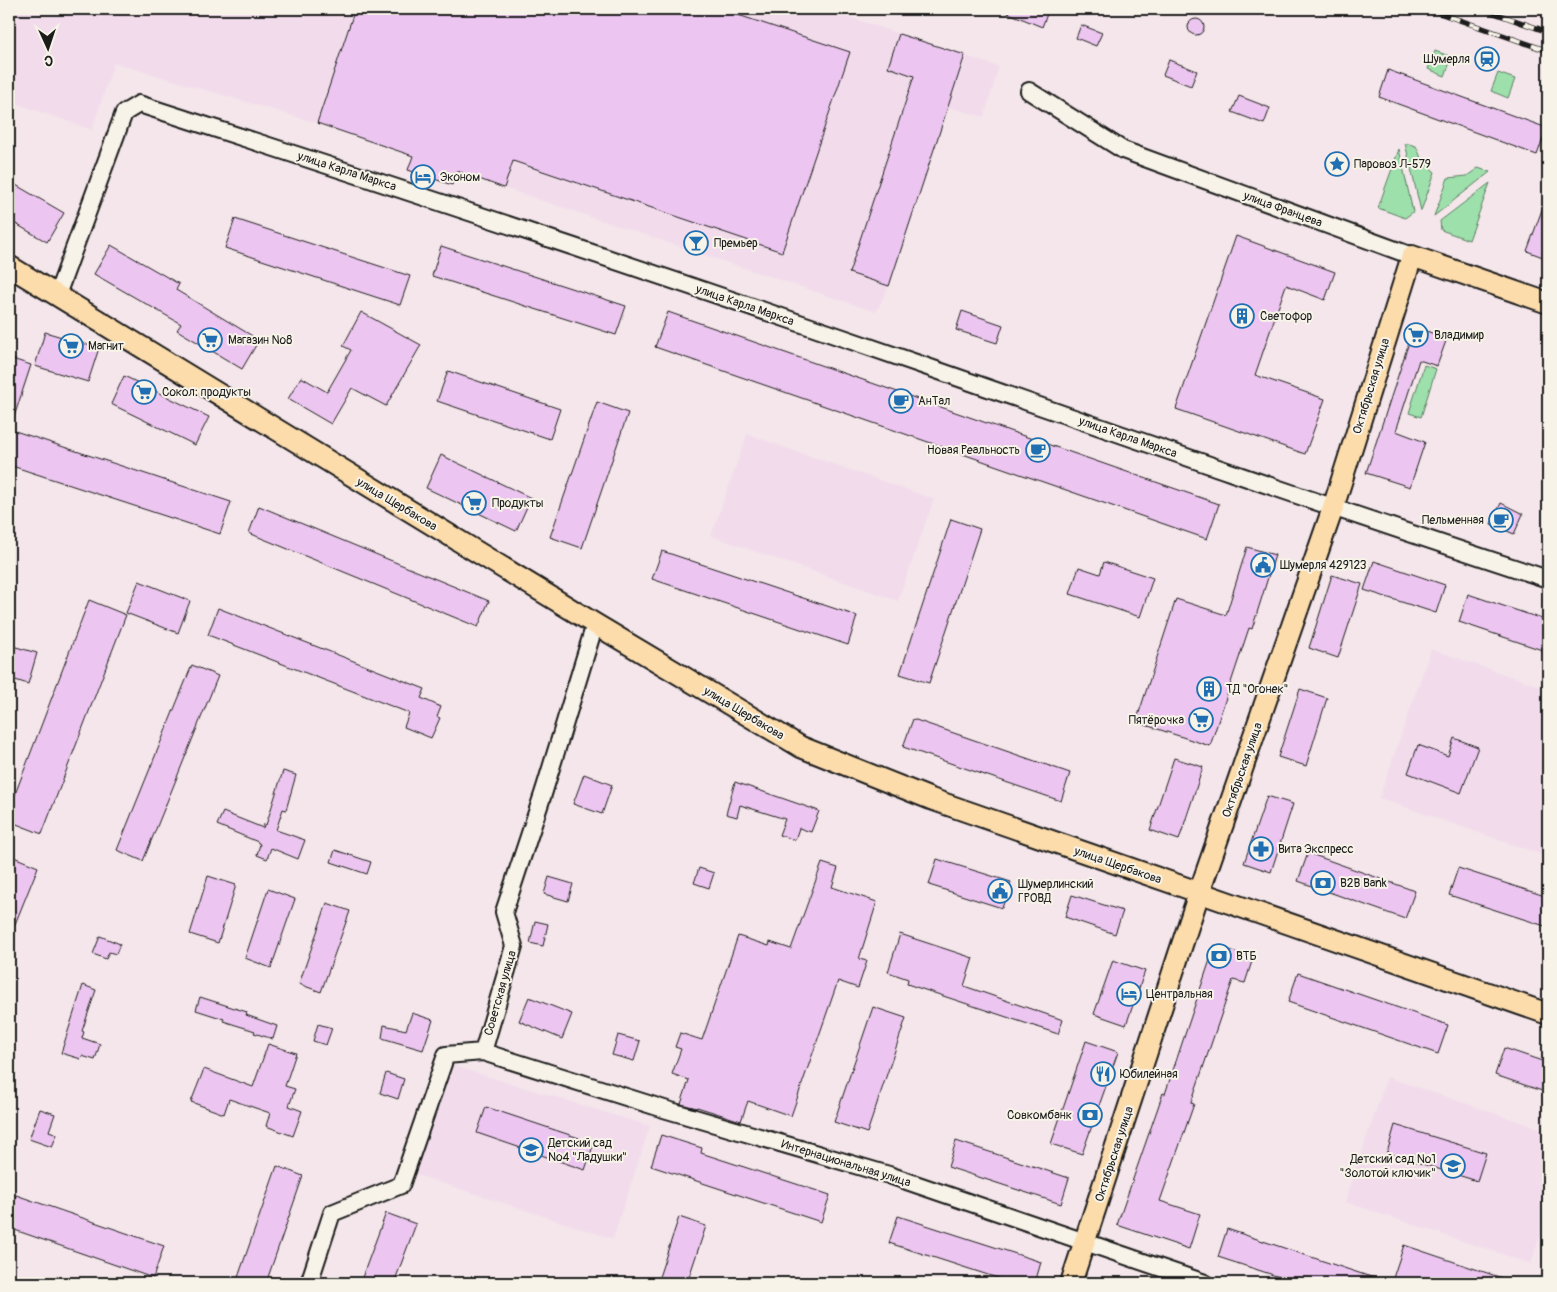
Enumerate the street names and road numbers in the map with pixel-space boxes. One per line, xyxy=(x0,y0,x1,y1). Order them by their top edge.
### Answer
street label: улица Карла Маркса xyxy=(295,148,398,195)
street label: улица Францева xyxy=(1240,188,1325,231)
street label: улица Карла Маркса xyxy=(693,281,796,329)
street label: Октябрьская улица xyxy=(1350,336,1393,436)
street label: улица Карла Маркса xyxy=(1076,413,1179,461)
street label: улица Щербакова xyxy=(353,474,440,535)
street label: улица Щербакова xyxy=(700,683,787,744)
street label: Октябрьская улица xyxy=(1219,720,1266,820)
street label: улица Щербакова xyxy=(1071,843,1164,888)
street label: Советская улица xyxy=(481,949,520,1037)
street label: Октябрьская улица xyxy=(1092,1104,1137,1204)
street label: Интернациональная улица xyxy=(779,1137,913,1190)

